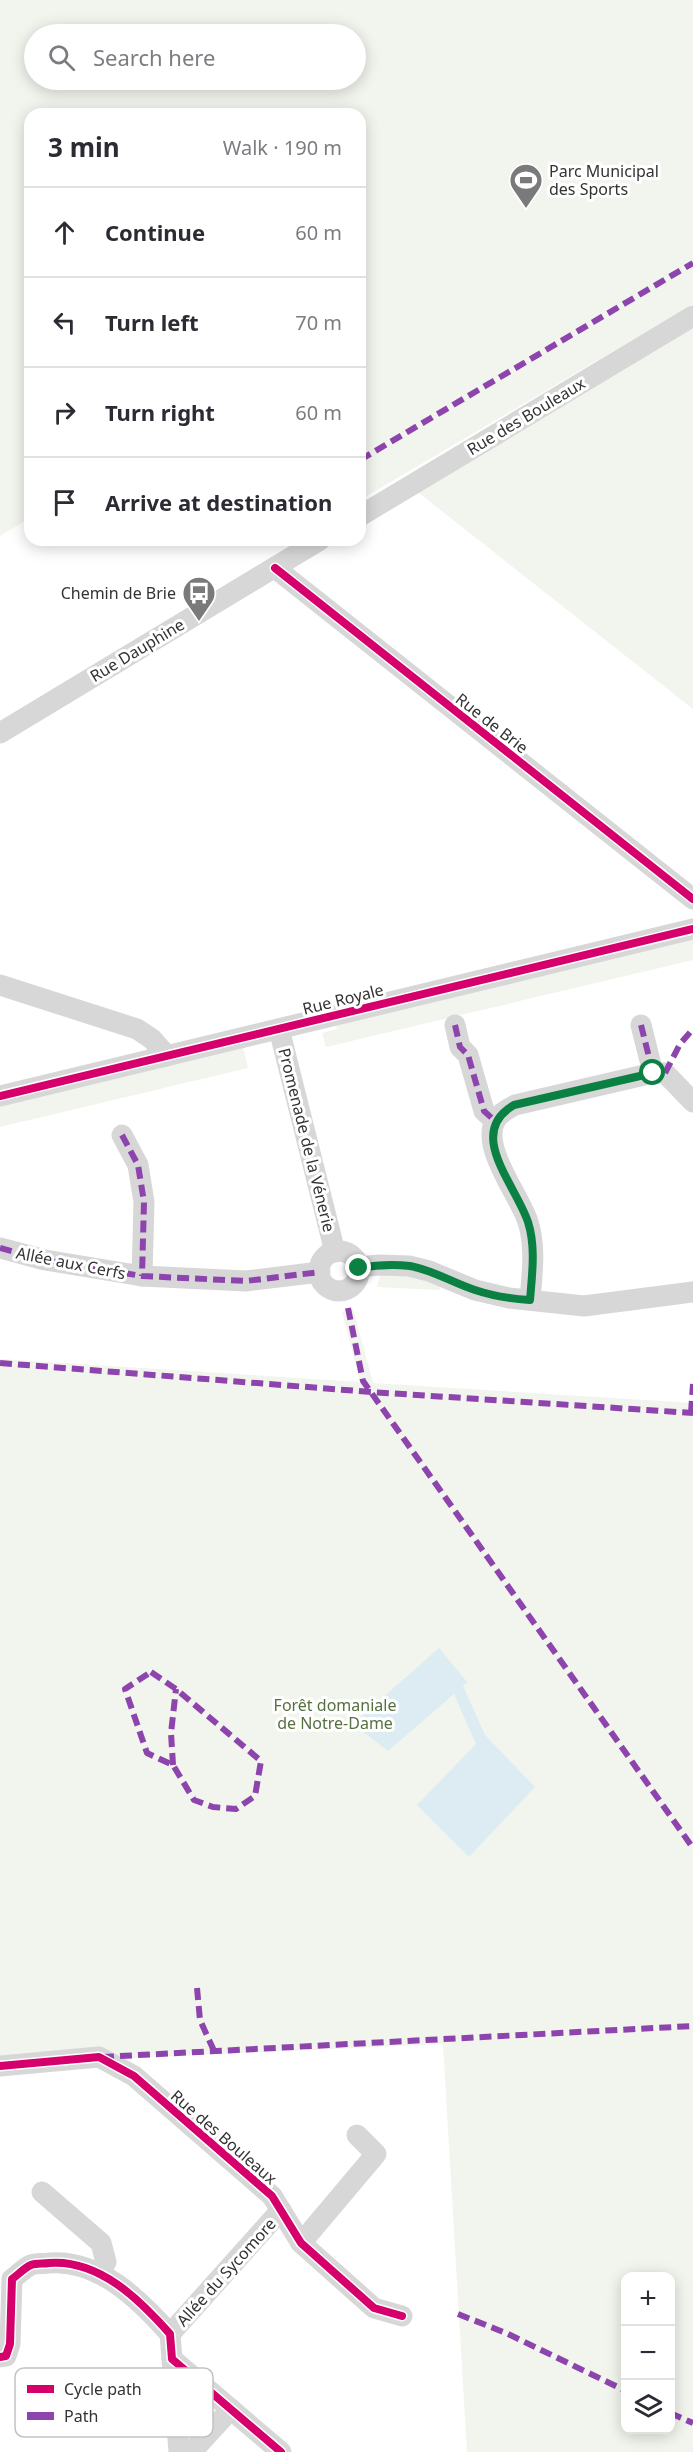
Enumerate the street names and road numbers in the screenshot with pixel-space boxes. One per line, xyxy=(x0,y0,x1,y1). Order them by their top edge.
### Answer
street label: Rue des Bouleaux xyxy=(463,372,590,460)
street label: Rue Dauphine xyxy=(86,613,188,687)
street label: Rue de Brie xyxy=(451,688,533,758)
street label: Rue Royale xyxy=(300,978,386,1020)
street label: Promenade de la Vénerie xyxy=(273,1046,341,1234)
street label: Allée aux Cerfs xyxy=(14,1242,128,1284)
street label: Rue des Bouleaux xyxy=(166,2085,282,2190)
street label: Allée du Sycomore xyxy=(171,2213,281,2331)

